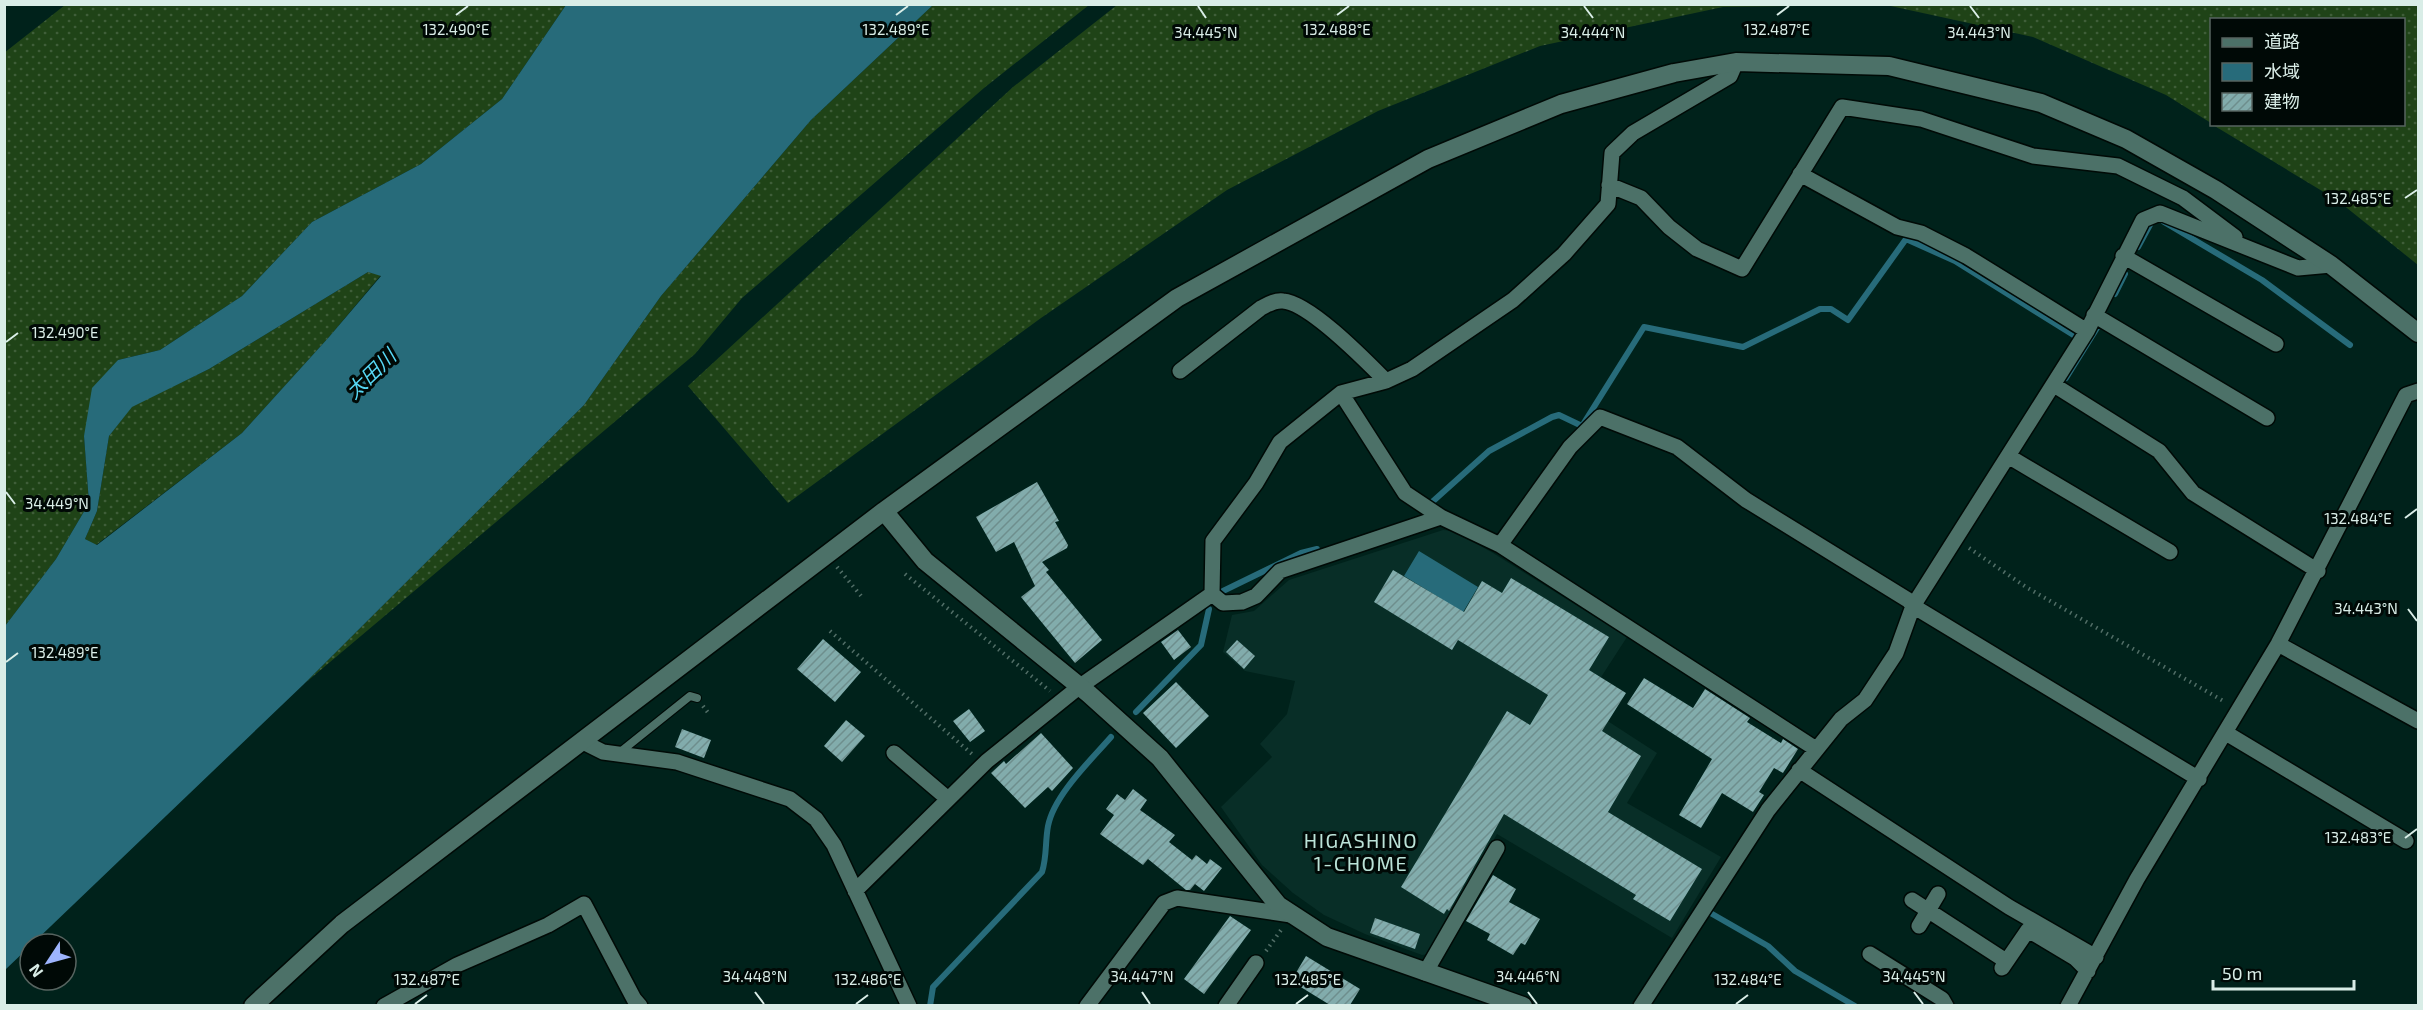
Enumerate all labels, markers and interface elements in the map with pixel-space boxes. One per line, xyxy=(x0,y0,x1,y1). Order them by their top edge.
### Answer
legend xyxy=(2210,18,2405,126)
text: 132.490°E xyxy=(423,20,489,38)
text: 132.489°E xyxy=(863,20,929,38)
text: 132.488°E xyxy=(1303,20,1371,38)
text: 132.487°E xyxy=(1744,20,1810,38)
text: 34.445°N xyxy=(1174,23,1238,41)
text: 34.444°N xyxy=(1561,23,1625,41)
text: 34.443°N xyxy=(1947,23,2011,41)
text: 道路 xyxy=(2264,30,2300,52)
text: 水域 xyxy=(2264,60,2300,82)
text: 建物 xyxy=(2264,90,2300,112)
text: 132.485°E xyxy=(2325,189,2391,207)
text: 132.490°E xyxy=(32,323,98,341)
water label: 太田川 xyxy=(340,342,402,403)
text: 34.449°N xyxy=(25,494,89,512)
text: 132.484°E xyxy=(2324,509,2392,527)
text: 34.443°N xyxy=(2334,599,2398,617)
text: 132.489°E xyxy=(32,643,98,661)
district label: HIGASHINO 1-CHOME xyxy=(1304,828,1418,875)
text: 132.483°E xyxy=(2325,828,2391,846)
north arrow xyxy=(18,932,78,992)
scale bar xyxy=(2213,953,2354,991)
text: N xyxy=(24,961,47,981)
text: 50 m xyxy=(2222,962,2262,984)
text: 34.448°N xyxy=(723,967,787,985)
text: 34.447°N xyxy=(1110,967,1174,985)
text: 34.446°N xyxy=(1496,967,1560,985)
text: 34.445°N xyxy=(1882,967,1946,985)
text: 132.487°E xyxy=(394,970,460,988)
text: 132.486°E xyxy=(835,970,901,988)
text: 132.485°E xyxy=(1275,970,1341,988)
text: 132.484°E xyxy=(1714,970,1782,988)

